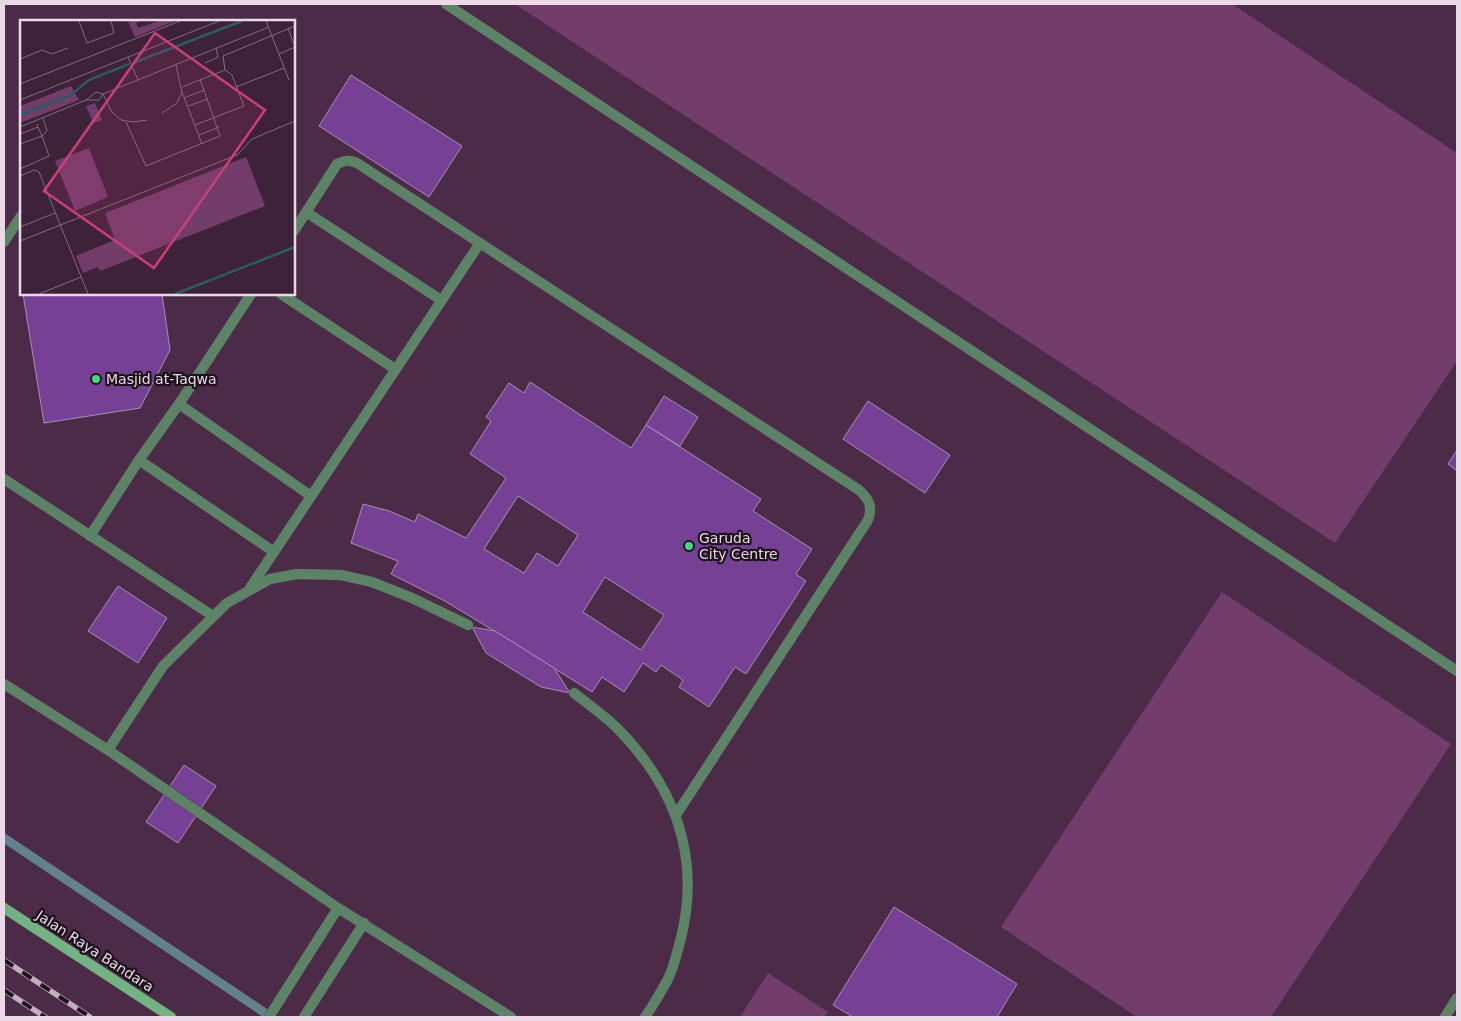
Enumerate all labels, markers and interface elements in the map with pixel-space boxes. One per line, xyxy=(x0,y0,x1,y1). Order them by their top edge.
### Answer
inset map xyxy=(20,20,295,295)
place label: Masjid at-Taqwa xyxy=(106,371,217,387)
marker: Masjid at-Taqwa xyxy=(90,373,102,385)
place label: Garuda City Centre xyxy=(699,530,778,562)
marker: Garuda City Centre xyxy=(683,540,695,552)
street label: Jalan Raya Bandara xyxy=(32,907,157,995)

